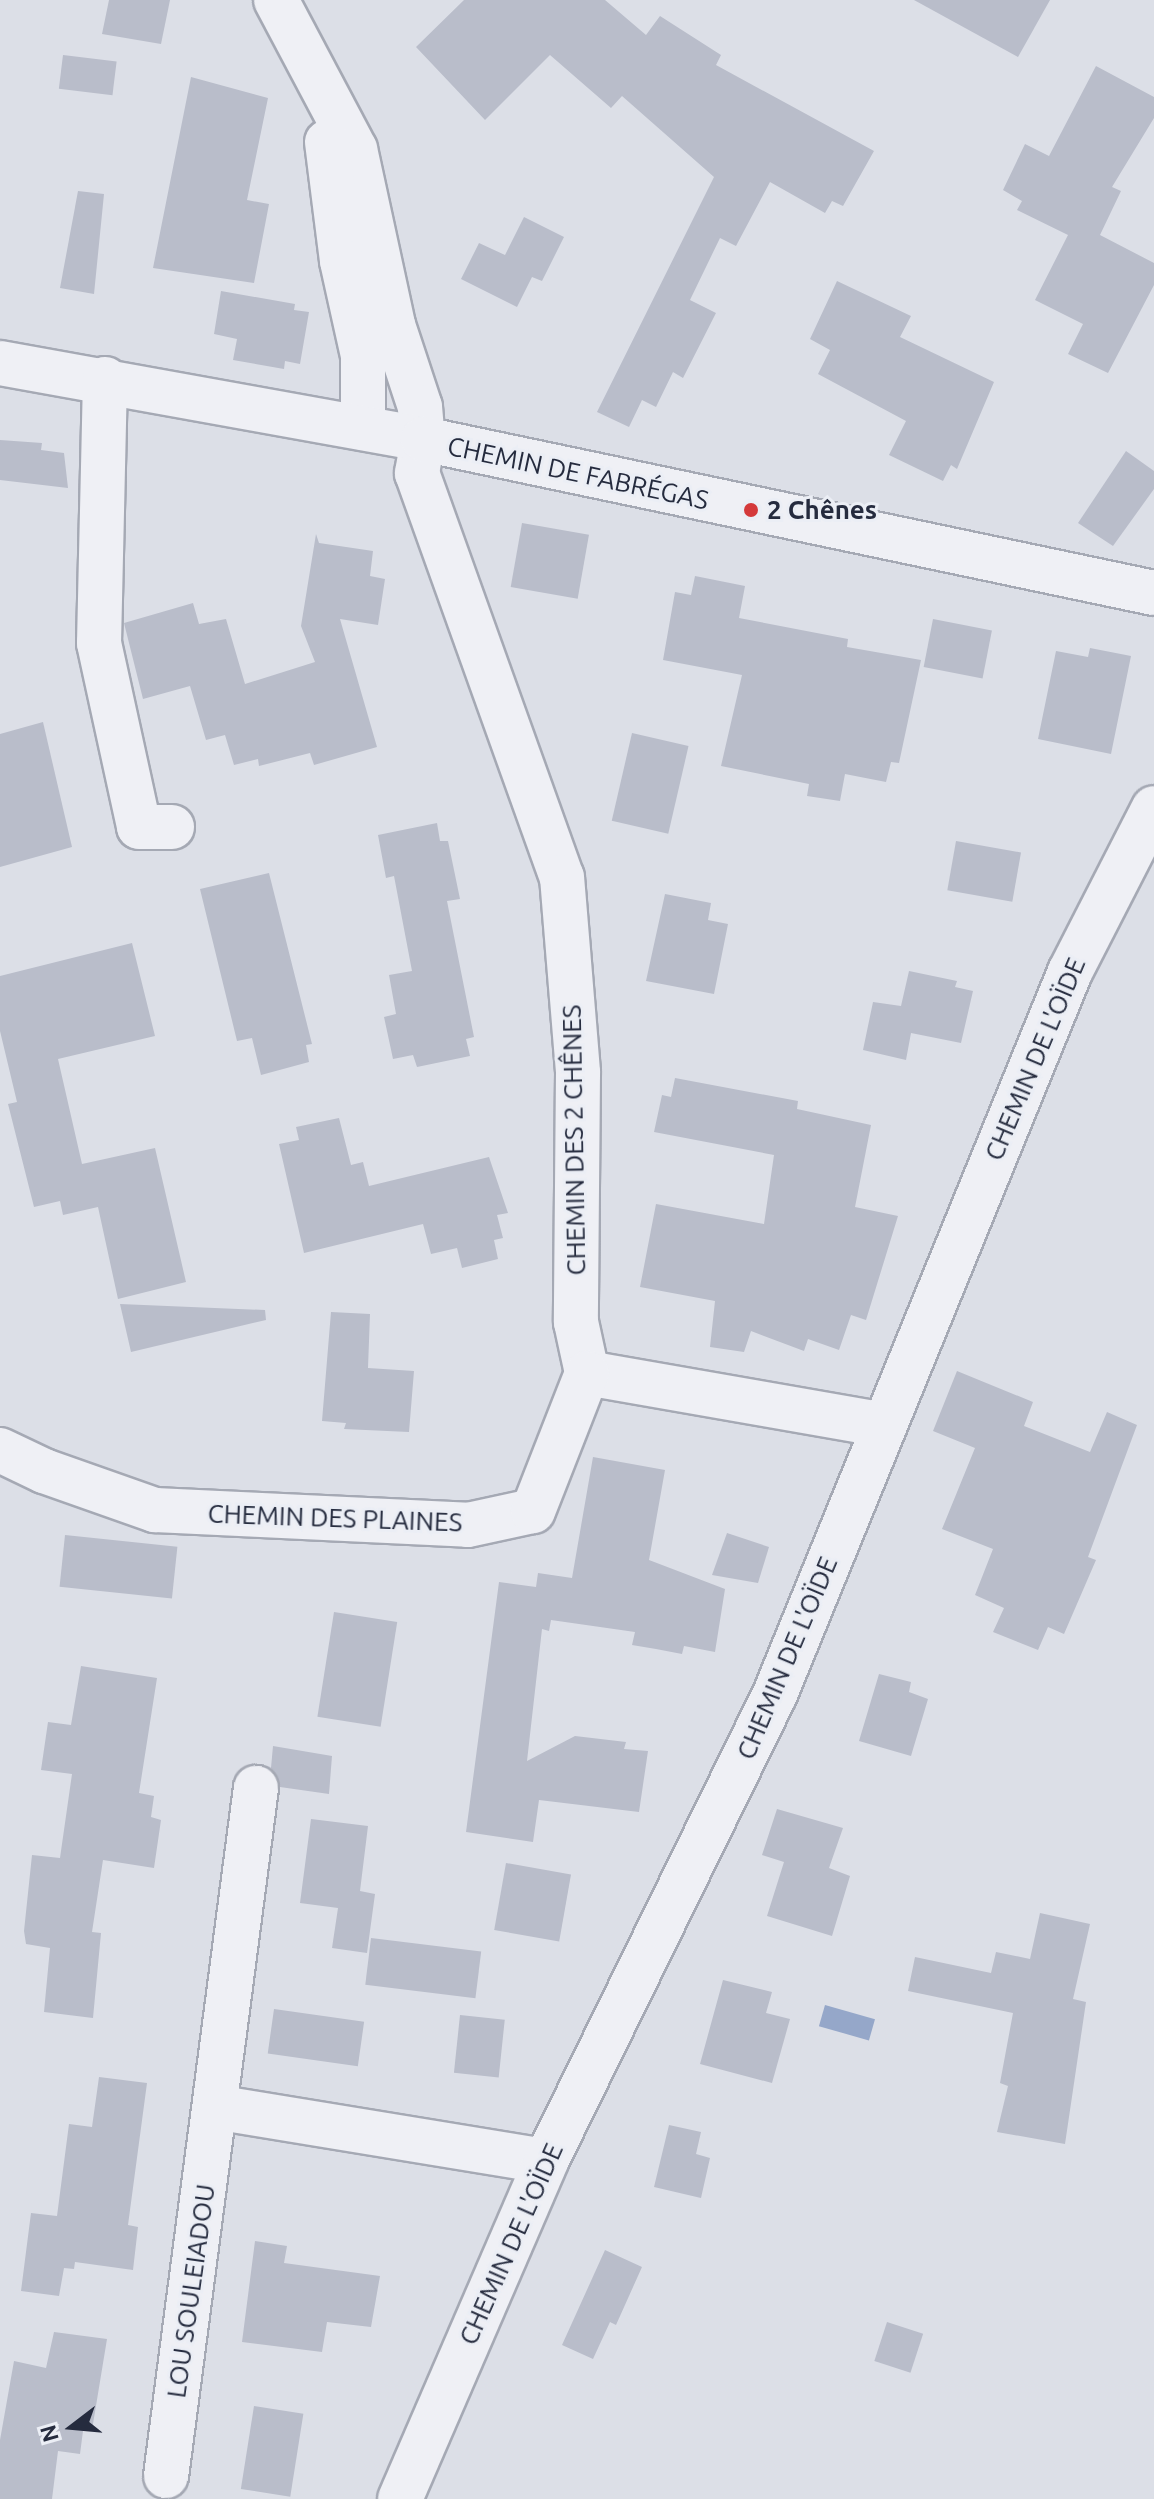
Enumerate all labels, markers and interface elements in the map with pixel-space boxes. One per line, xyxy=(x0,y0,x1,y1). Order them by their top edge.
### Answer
street label: CHEMIN DE FABRÉGAS xyxy=(445,430,711,516)
place label: 2 Chênes xyxy=(767,494,877,526)
marker: 2 Chênes xyxy=(742,501,760,519)
street label: CHEMIN DE L'OÏDE xyxy=(978,953,1092,1165)
street label: CHEMIN DES 2 CHÊNES xyxy=(556,1004,592,1276)
street label: CHEMIN DES PLAINES xyxy=(207,1498,463,1538)
street label: CHEMIN DE L'OÏDE xyxy=(730,1552,844,1764)
street label: CHEMIN DE L'OÏDE xyxy=(453,2138,569,2350)
street label: LOU SOULEIADOU xyxy=(161,2182,221,2400)
north arrow xyxy=(32,2387,112,2467)
text: N xyxy=(34,2422,63,2445)

